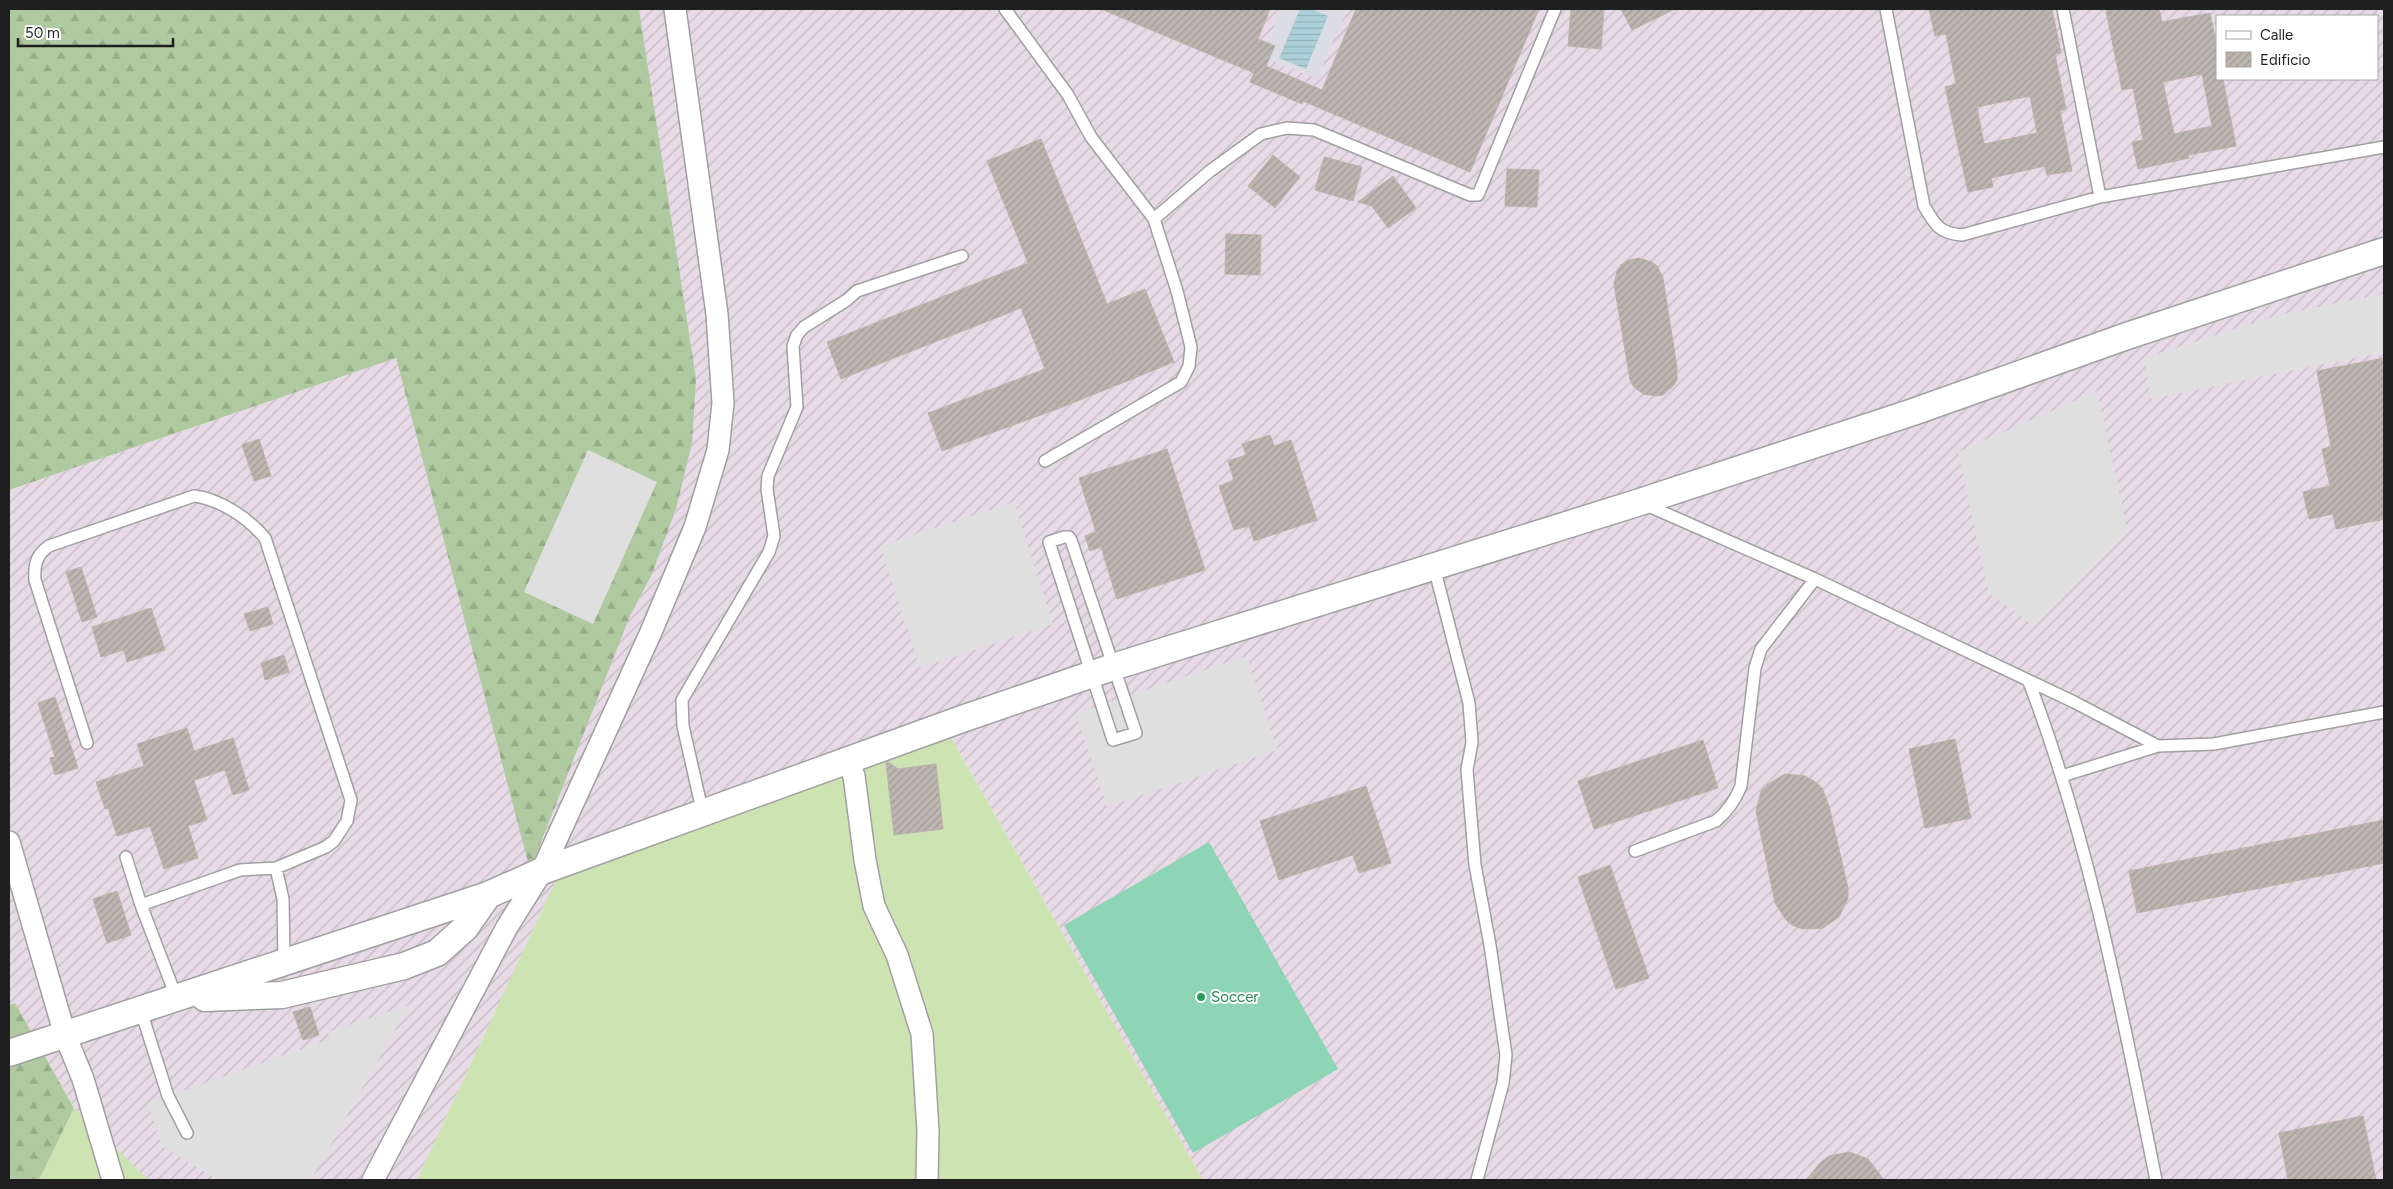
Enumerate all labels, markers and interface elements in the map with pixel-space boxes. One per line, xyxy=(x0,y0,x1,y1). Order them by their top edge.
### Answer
scale bar xyxy=(18,15,172,47)
legend xyxy=(2216,15,2378,80)
text: 50 m xyxy=(25,24,60,42)
text: Calle xyxy=(2260,26,2293,44)
text: Edificio xyxy=(2260,51,2311,69)
place label: Soccer xyxy=(1211,988,1258,1006)
marker: Soccer xyxy=(1195,991,1207,1003)

